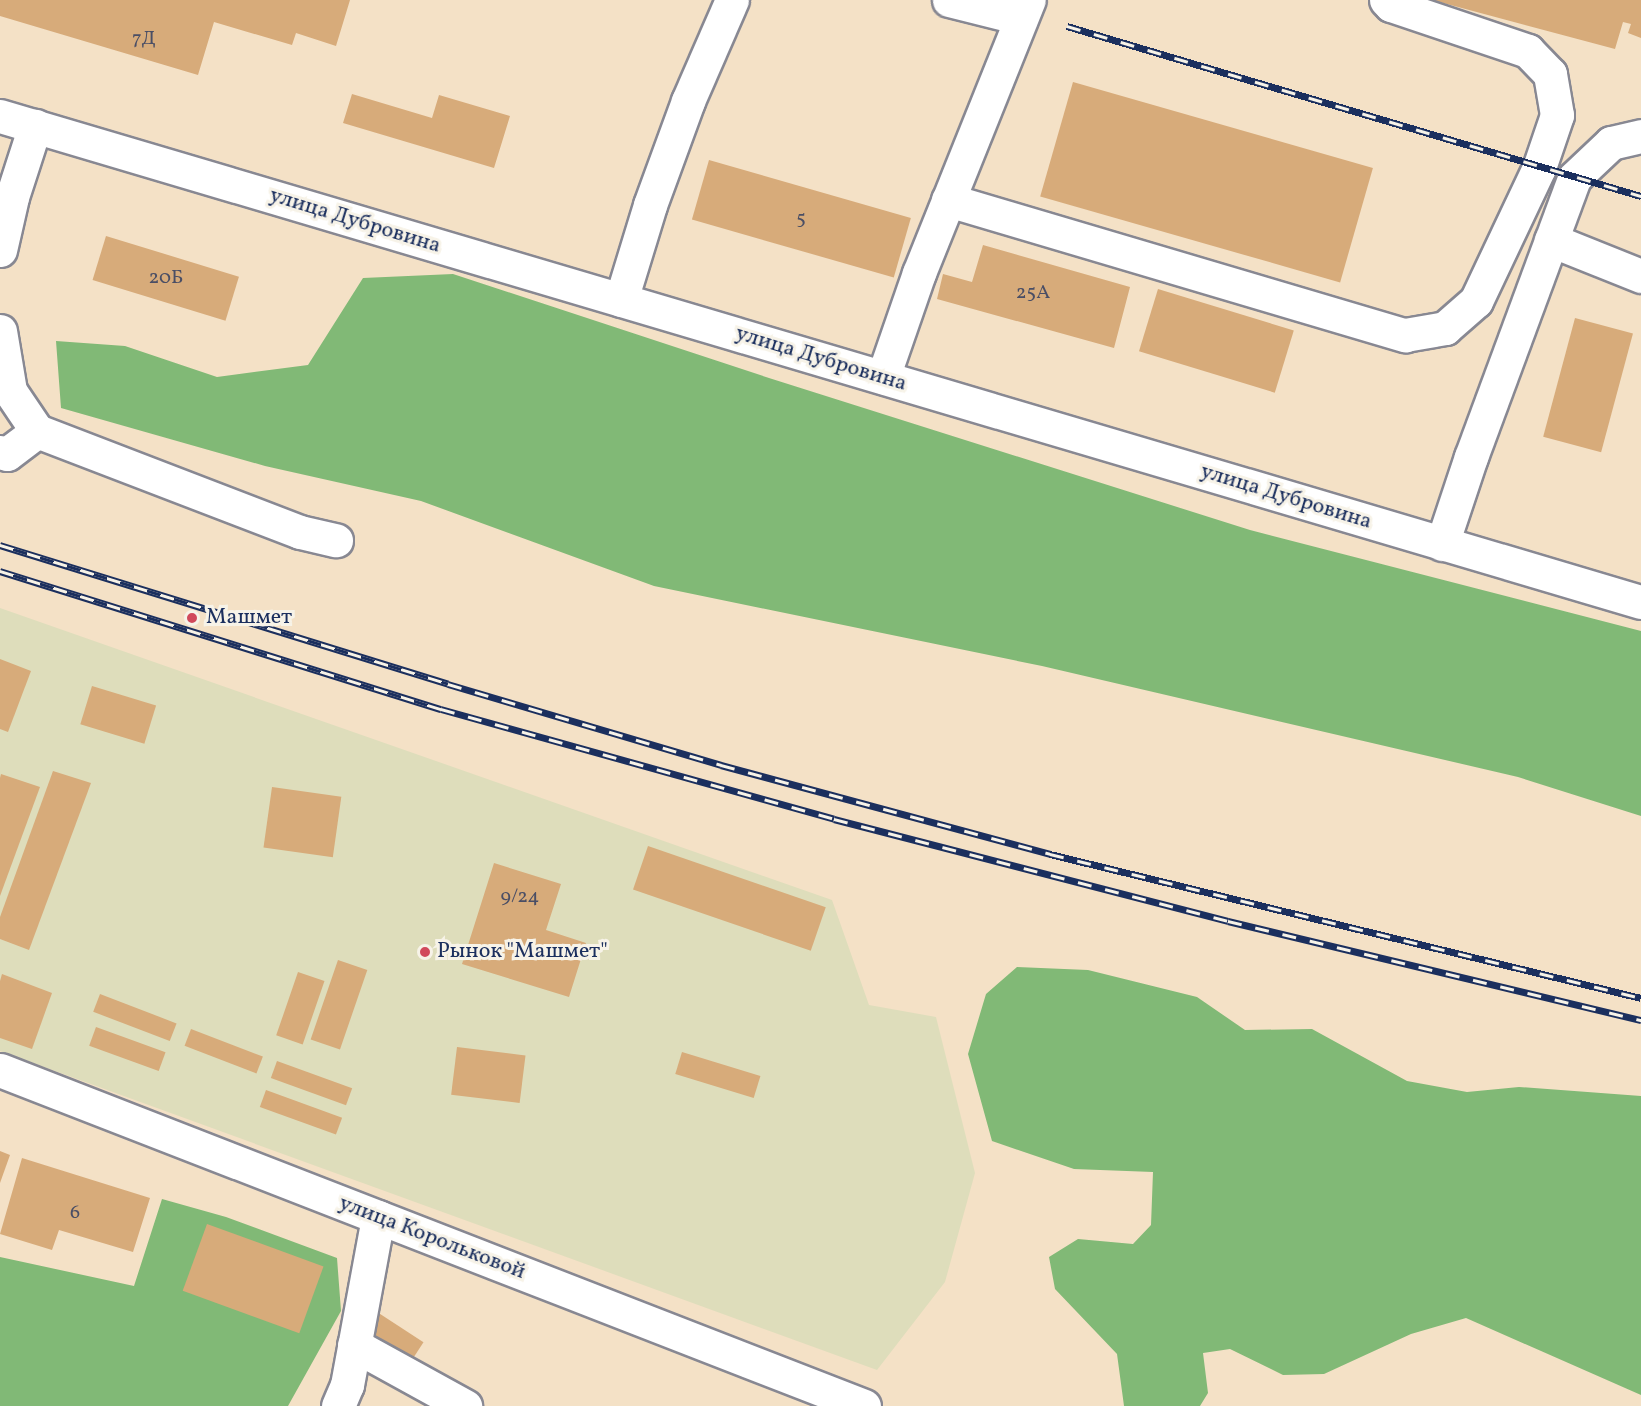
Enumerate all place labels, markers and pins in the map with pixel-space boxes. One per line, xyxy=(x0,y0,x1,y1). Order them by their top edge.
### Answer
place label: Машмет xyxy=(206,605,292,631)
marker: Машмет xyxy=(183,609,201,627)
place label: Рынок "Машмет" xyxy=(437,939,608,965)
marker: Рынок "Машмет" xyxy=(418,945,432,959)

